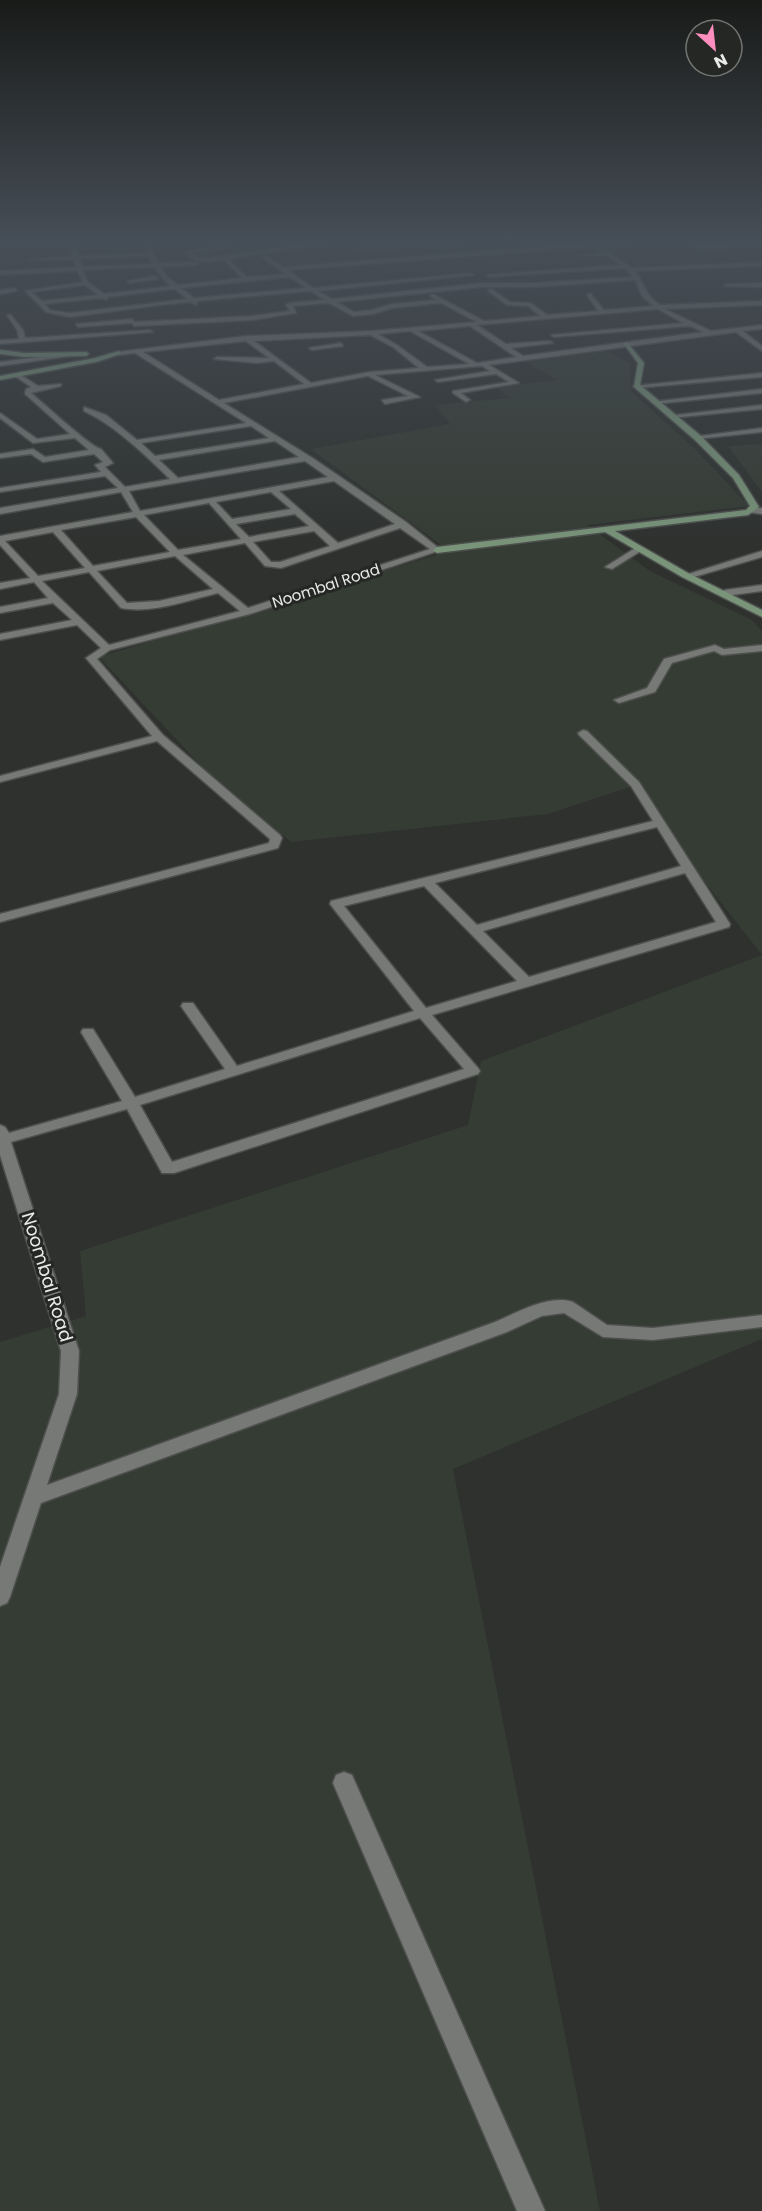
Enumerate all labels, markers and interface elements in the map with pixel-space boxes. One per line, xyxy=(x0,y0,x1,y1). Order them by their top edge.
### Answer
north arrow xyxy=(684,18,744,78)
text: N xyxy=(710,48,731,74)
street label: Noombal Road xyxy=(269,558,382,613)
street label: Noombal Road xyxy=(16,1209,79,1345)

